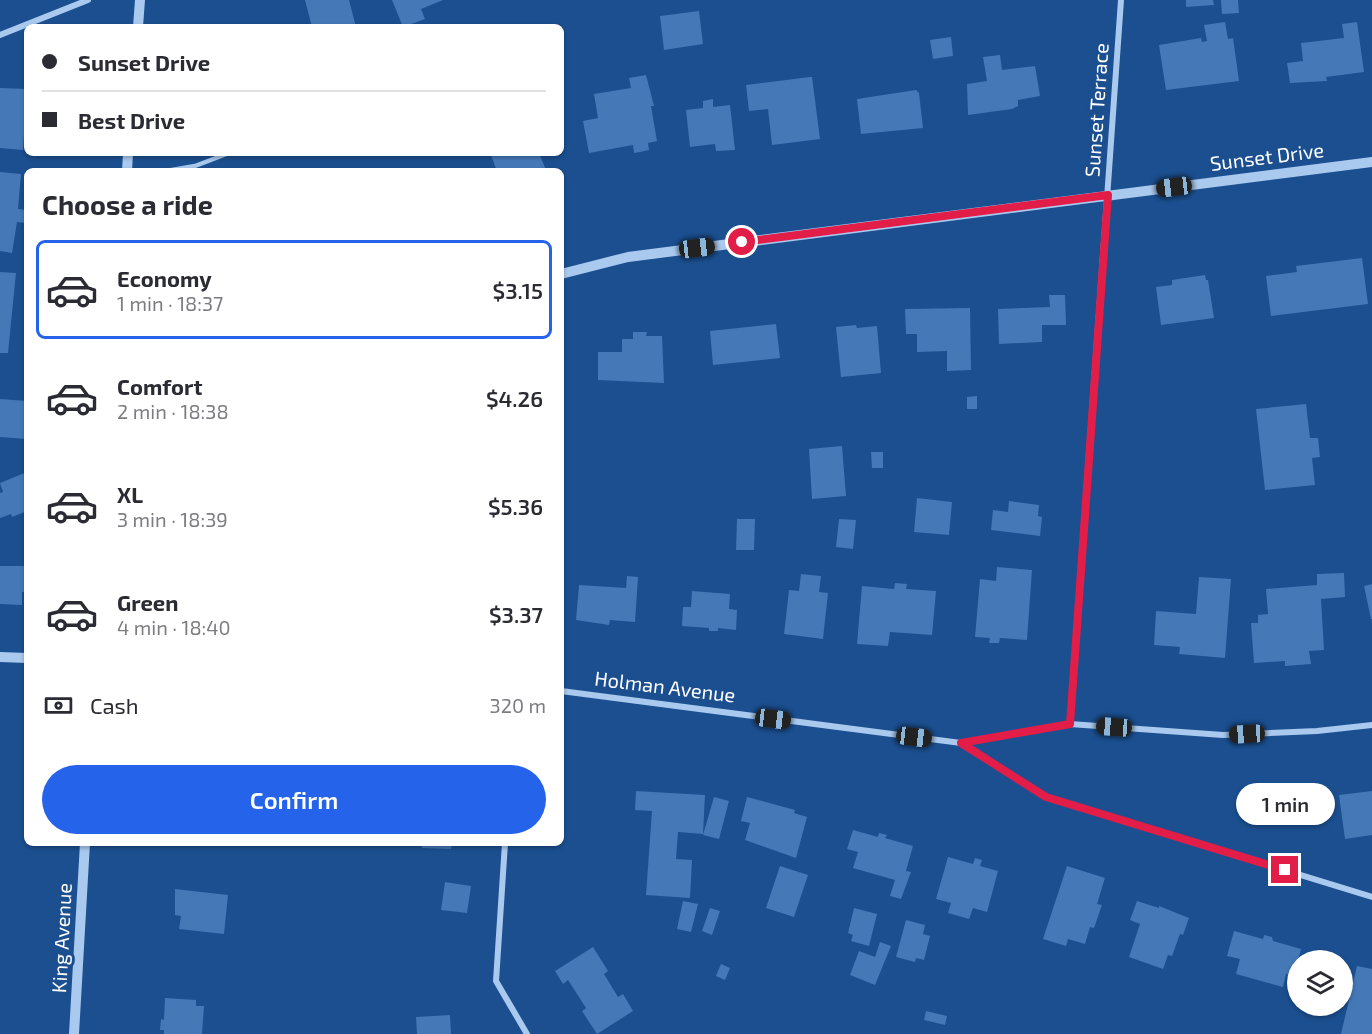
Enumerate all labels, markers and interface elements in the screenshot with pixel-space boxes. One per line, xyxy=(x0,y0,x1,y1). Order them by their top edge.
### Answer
street label: Sunset Terrace xyxy=(1079,42,1113,178)
text: Sunset Drive xyxy=(78,49,210,75)
text: Best Drive xyxy=(78,107,185,133)
street label: Sunset Drive xyxy=(1208,137,1325,175)
car xyxy=(1155,176,1193,198)
text: Choose a ride xyxy=(42,188,213,220)
route start xyxy=(728,228,755,255)
car xyxy=(678,237,716,259)
icon: car xyxy=(45,263,99,317)
text: Economy xyxy=(117,265,212,291)
text: $3.15 xyxy=(493,277,543,303)
text: 1 min · 18:37 xyxy=(117,291,223,315)
icon: car xyxy=(45,371,99,425)
text: Comfort xyxy=(117,373,202,399)
text: $4.26 xyxy=(486,385,543,411)
text: 2 min · 18:38 xyxy=(117,399,229,423)
icon: car xyxy=(45,479,99,533)
text: XL xyxy=(117,481,143,507)
text: $5.36 xyxy=(488,493,543,519)
text: 3 min · 18:39 xyxy=(117,507,228,531)
icon: car xyxy=(45,587,99,641)
text: Green xyxy=(117,589,179,615)
text: $3.37 xyxy=(489,601,543,627)
text: 4 min · 18:40 xyxy=(117,615,231,639)
street label: Holman Avenue xyxy=(593,665,737,707)
icon: cash xyxy=(42,689,75,722)
text: Cash xyxy=(90,692,139,718)
text: 320 m xyxy=(490,693,546,717)
car xyxy=(754,708,792,730)
car xyxy=(1095,717,1133,737)
car xyxy=(1229,724,1265,744)
car xyxy=(895,726,933,748)
button: Confirm xyxy=(42,765,546,834)
callout: 1 min xyxy=(1236,783,1334,825)
text: 1 min xyxy=(1262,792,1309,816)
route end xyxy=(1271,856,1298,883)
street label: King Avenue xyxy=(46,882,76,994)
map controls xyxy=(1287,950,1353,1016)
button: layers xyxy=(1287,950,1353,1016)

